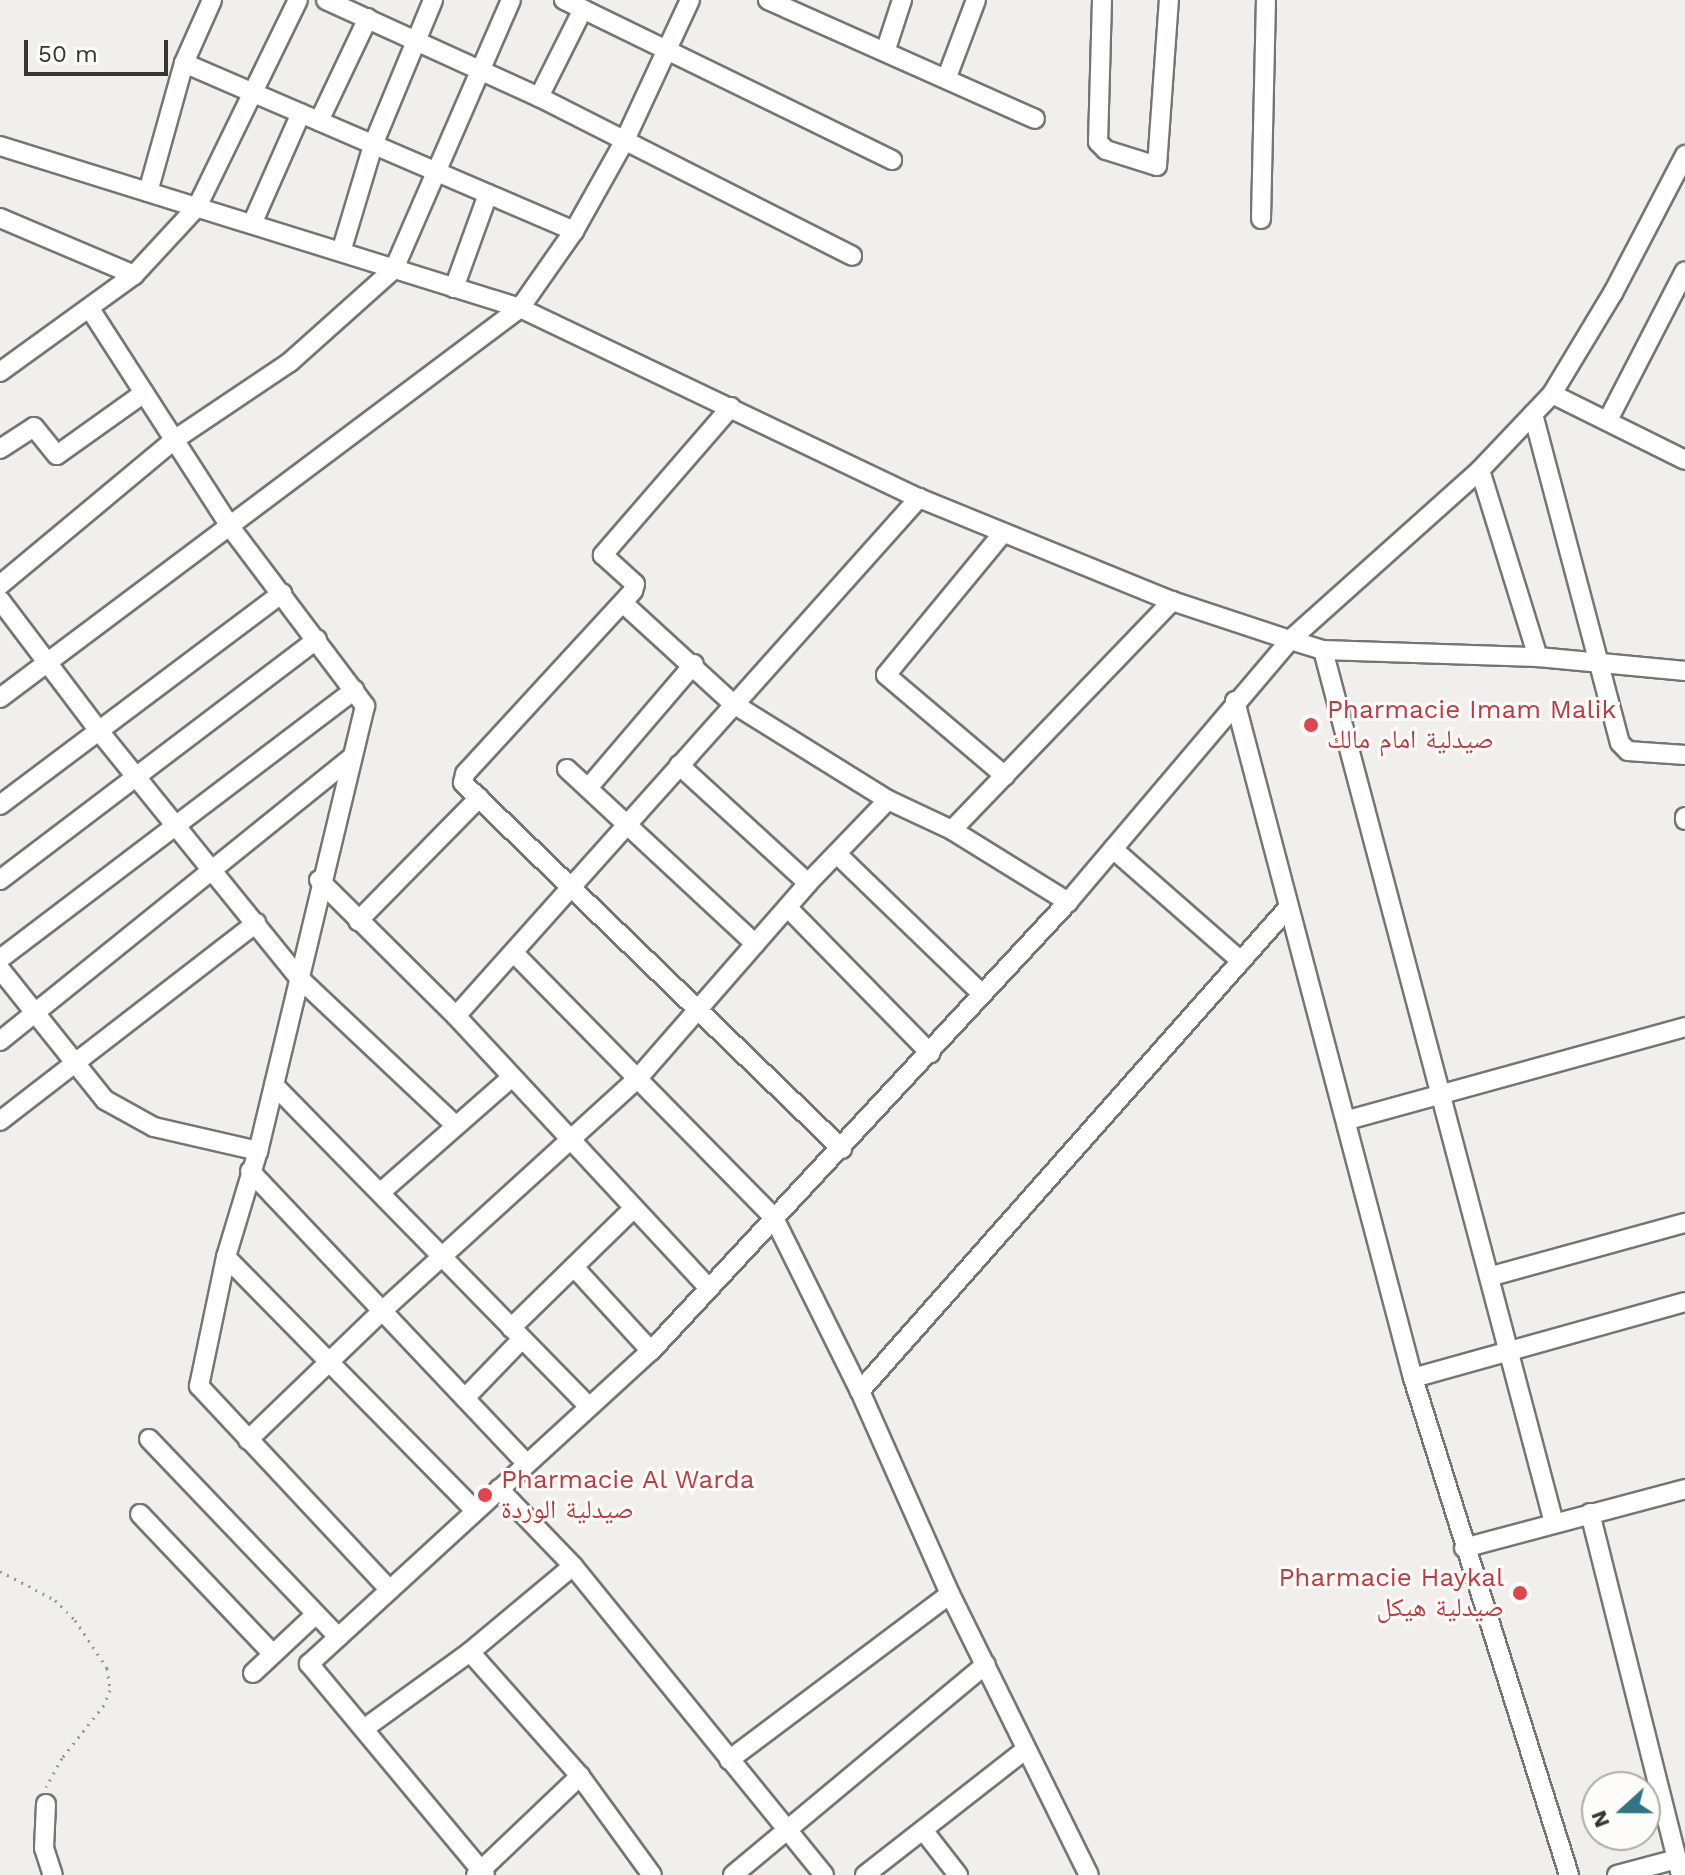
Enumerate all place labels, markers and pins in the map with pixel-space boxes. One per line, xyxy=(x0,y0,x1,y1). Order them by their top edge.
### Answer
place label: Pharmacie Imam Malik صيدلية امام مالك xyxy=(1327,694,1616,756)
marker: Pharmacie Imam Malik صيدلية امام مالك xyxy=(1302,716,1320,734)
place label: Pharmacie Al Warda صيدلية الوردة xyxy=(501,1464,757,1526)
marker: Pharmacie Al Warda صيدلية الوردة xyxy=(476,1486,494,1504)
place label: Pharmacie Haykal صيدلية هيكل xyxy=(1278,1562,1504,1624)
marker: Pharmacie Haykal صيدلية هيكل xyxy=(1511,1584,1529,1602)

